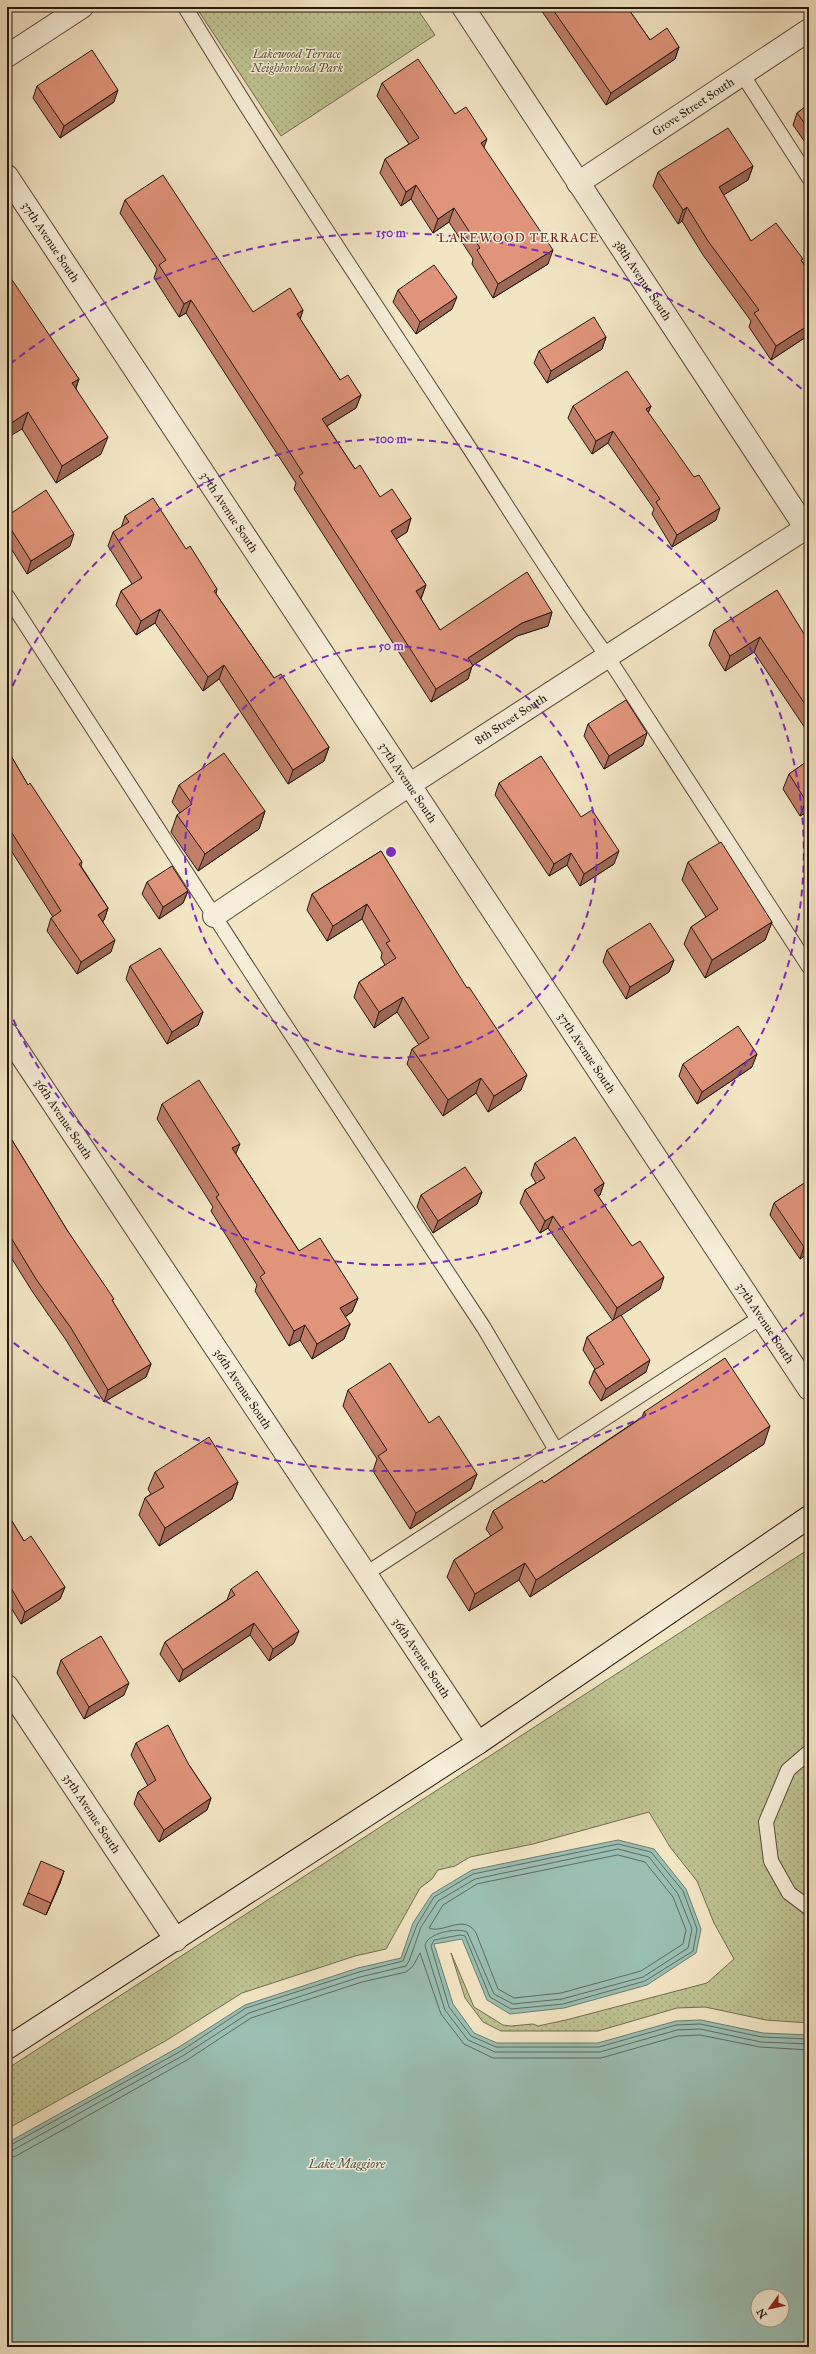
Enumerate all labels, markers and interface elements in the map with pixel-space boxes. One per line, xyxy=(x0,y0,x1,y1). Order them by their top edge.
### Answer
park label: Lakewood Terrace Neighborhood Park xyxy=(250,47,344,75)
street label: Grove Street South xyxy=(649,74,737,139)
street label: 37th Avenue South xyxy=(19,199,82,285)
text: 150 m xyxy=(376,226,407,240)
district label: LAKEWOOD TERRACE xyxy=(438,230,600,246)
street label: 38th Avenue South xyxy=(611,237,674,323)
text: 100 m xyxy=(375,432,408,446)
street label: 37th Avenue South xyxy=(198,469,261,555)
text: 50 m xyxy=(378,639,405,653)
street label: 8th Street South xyxy=(472,691,549,748)
street label: 37th Avenue South xyxy=(376,739,440,826)
centre of rings xyxy=(384,845,398,859)
street label: 37th Avenue South xyxy=(555,1010,619,1096)
street label: 36th Avenue South xyxy=(32,1076,95,1162)
street label: 37th Avenue South xyxy=(734,1280,797,1366)
street label: 36th Avenue South xyxy=(211,1346,275,1432)
street label: 36th Avenue South xyxy=(390,1615,453,1701)
street label: 35th Avenue South xyxy=(60,1771,124,1856)
water label: Lake Maggiore xyxy=(308,2156,387,2172)
north arrow xyxy=(750,2288,790,2328)
text: N xyxy=(754,2305,770,2321)

